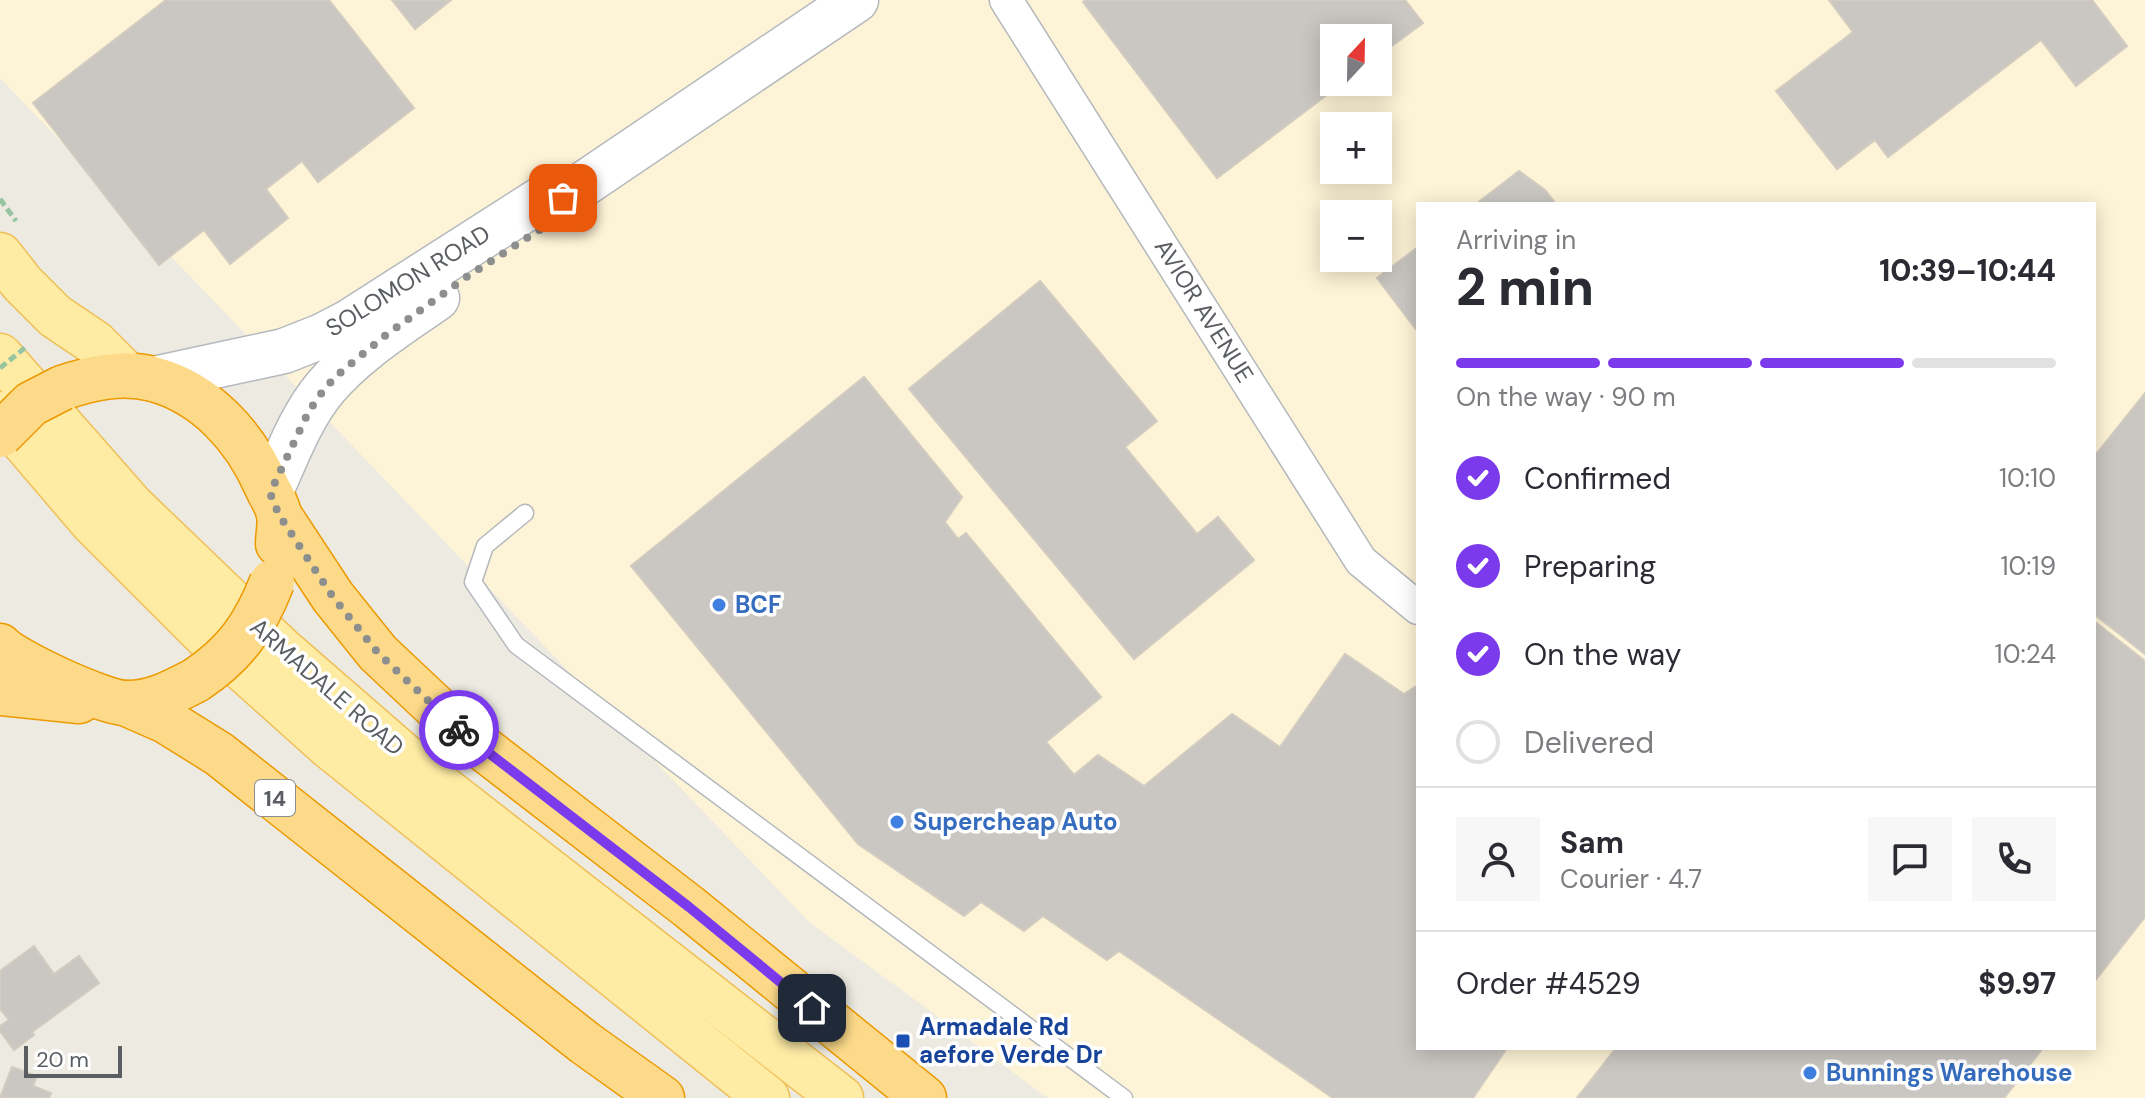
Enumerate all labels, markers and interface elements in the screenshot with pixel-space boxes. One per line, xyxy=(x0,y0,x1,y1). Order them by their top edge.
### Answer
north arrow xyxy=(1320,24,1392,96)
map controls xyxy=(1320,24,1392,272)
button: + xyxy=(1320,112,1392,184)
pin xyxy=(529,164,597,232)
icon: bag xyxy=(541,176,585,220)
button: − xyxy=(1320,200,1392,272)
street label: SOLOMON ROAD xyxy=(320,218,496,344)
text: Arriving in xyxy=(1456,223,1576,257)
street label: AVIOR AVENUE xyxy=(1148,233,1261,388)
text: 10:39–10:44 xyxy=(1879,251,2056,290)
text: 2 min xyxy=(1456,253,1594,321)
text: On the way · 90 m xyxy=(1456,380,1676,414)
icon: check xyxy=(1456,456,1500,500)
text: Confirmed xyxy=(1524,459,1671,498)
text: 10:10 xyxy=(1999,461,2056,495)
icon: check xyxy=(1456,544,1500,588)
text: Preparing xyxy=(1524,547,1656,586)
text: 10:19 xyxy=(2000,549,2056,583)
place label: BCF xyxy=(735,589,781,620)
marker: BCF xyxy=(710,596,728,614)
street label: ARMADALE ROAD xyxy=(244,611,411,762)
icon: check xyxy=(1456,632,1500,676)
text: On the way xyxy=(1524,635,1681,674)
text: 10:24 xyxy=(1995,637,2056,671)
courier xyxy=(419,690,499,770)
icon: bike xyxy=(437,708,481,752)
text: Delivered xyxy=(1524,723,1654,762)
road number: 14 xyxy=(255,780,295,816)
place label: Supercheap Auto xyxy=(913,806,1118,837)
marker: Supercheap Auto xyxy=(888,813,906,831)
button: person xyxy=(1456,817,1540,901)
button: chat xyxy=(1868,817,1952,901)
button: phone xyxy=(1972,817,2056,901)
text: Sam xyxy=(1560,823,1624,862)
text: Courier · 4.7 xyxy=(1560,862,1702,896)
text: Order #4529 xyxy=(1456,964,1641,1003)
text: $9.97 xyxy=(1978,964,2056,1003)
pin xyxy=(778,974,846,1042)
icon: home xyxy=(790,986,834,1030)
place label: Armadale Rd aefore Verde Dr xyxy=(919,1011,1103,1070)
marker: Armadale Rd aefore Verde Dr xyxy=(894,1032,912,1050)
scale bar xyxy=(24,1042,122,1078)
text: 20 m xyxy=(36,1045,89,1074)
place label: Bunnings Warehouse xyxy=(1826,1057,2072,1088)
marker: Bunnings Warehouse xyxy=(1801,1064,1819,1082)

